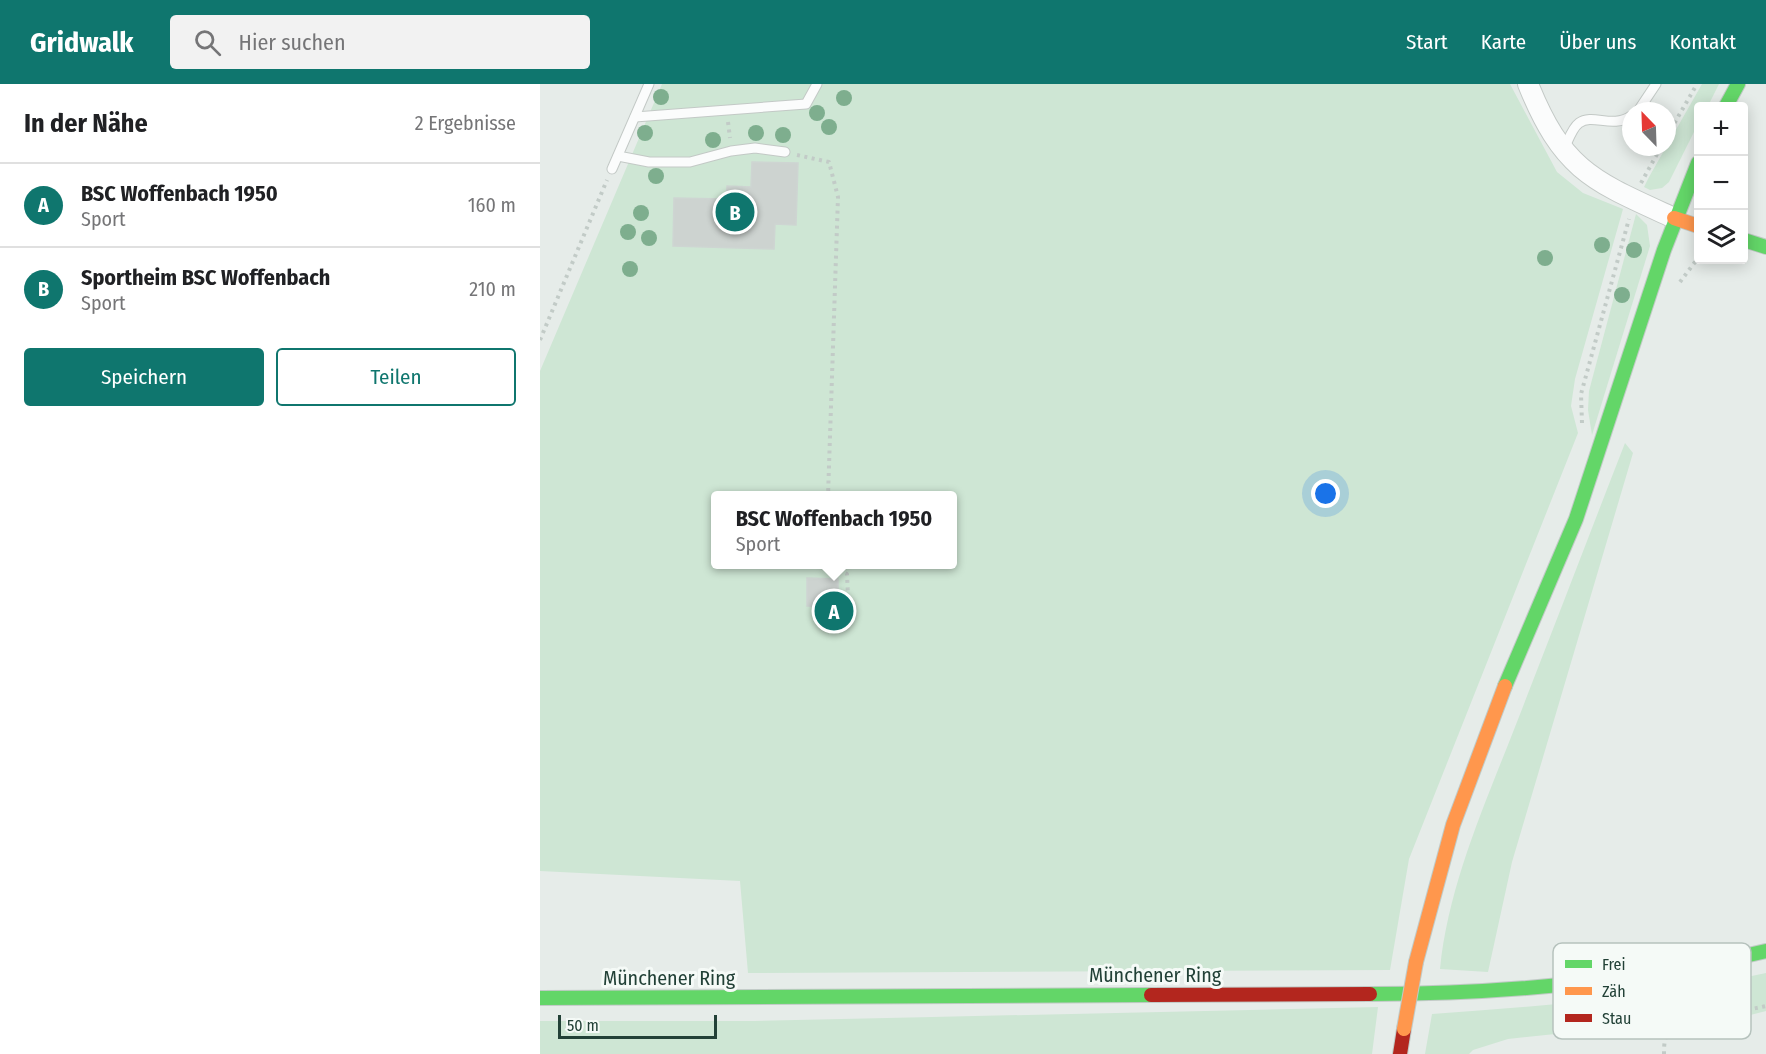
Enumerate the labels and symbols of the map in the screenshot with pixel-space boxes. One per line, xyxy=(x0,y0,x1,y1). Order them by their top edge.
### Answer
north arrow xyxy=(1622,102,1676,156)
pin: B xyxy=(716,190,754,234)
your location xyxy=(1311,479,1340,508)
pin: A xyxy=(814,588,854,634)
legend xyxy=(1553,943,1751,1039)
text: Frei xyxy=(1602,955,1626,974)
street label: Münchener Ring xyxy=(1089,963,1222,987)
street label: Münchener Ring xyxy=(603,966,736,990)
text: Zäh xyxy=(1602,982,1626,1001)
text: Stau xyxy=(1602,1009,1631,1028)
scale bar xyxy=(558,1012,717,1040)

